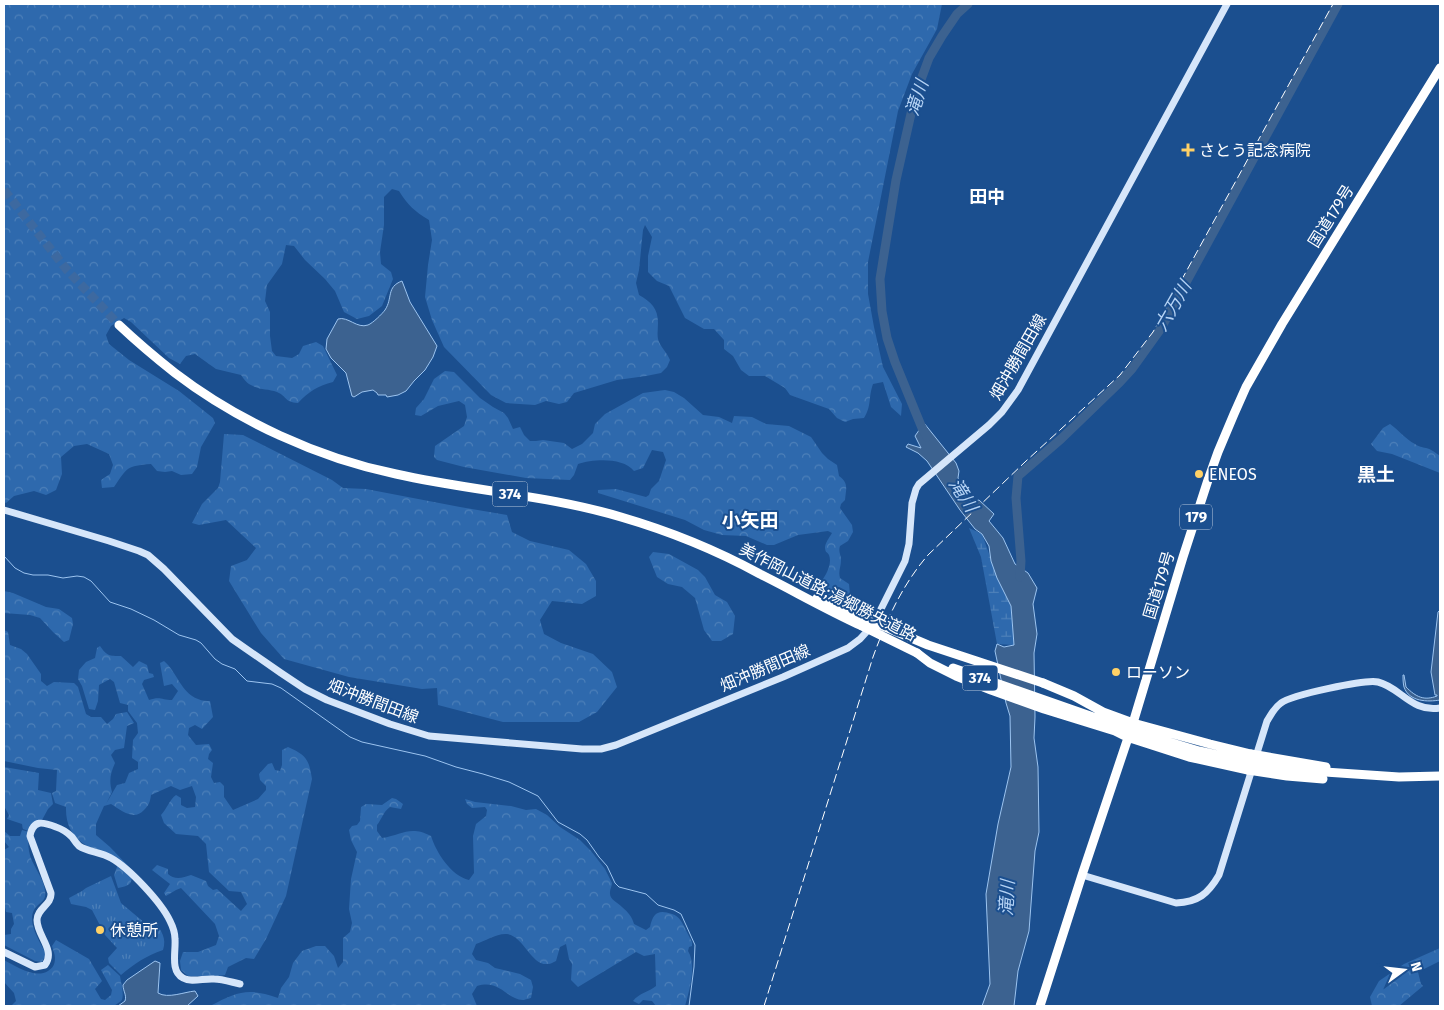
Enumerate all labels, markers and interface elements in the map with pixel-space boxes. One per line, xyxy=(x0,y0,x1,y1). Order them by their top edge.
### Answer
water label: 滝川 xyxy=(901,76,934,119)
place label: さとう記念病院 xyxy=(1199,141,1311,160)
marker: さとう記念病院 xyxy=(1181,143,1195,157)
street label: 国道179号 xyxy=(1304,181,1358,251)
district label: 田中 xyxy=(969,186,1005,208)
water label: 六万川 xyxy=(1150,275,1197,335)
street label: 畑沖勝間田線 xyxy=(986,311,1050,403)
district label: 黒土 xyxy=(1357,463,1395,486)
place label: ENEOS xyxy=(1209,465,1257,484)
marker: ENEOS xyxy=(1193,468,1205,480)
water label: 滝川 xyxy=(944,474,983,518)
road number: 374 xyxy=(492,482,528,506)
road number: 179 xyxy=(1180,504,1212,530)
district label: 小矢田 xyxy=(721,509,779,532)
street label: 美作岡山道路;湯郷勝央道路 xyxy=(736,539,920,645)
street label: 国道179号 xyxy=(1140,549,1178,621)
street label: 畑沖勝間田線 xyxy=(717,640,813,696)
place label: ローソン xyxy=(1126,663,1190,682)
road number: 374 xyxy=(962,666,998,690)
marker: ローソン xyxy=(1110,666,1122,678)
street label: 畑沖勝間田線 xyxy=(325,675,421,727)
water label: 滝川 xyxy=(995,877,1019,917)
place label: 休憩所 xyxy=(110,921,158,940)
marker: 休憩所 xyxy=(94,924,106,936)
north arrow xyxy=(1379,945,1429,995)
text: N xyxy=(1407,960,1425,973)

